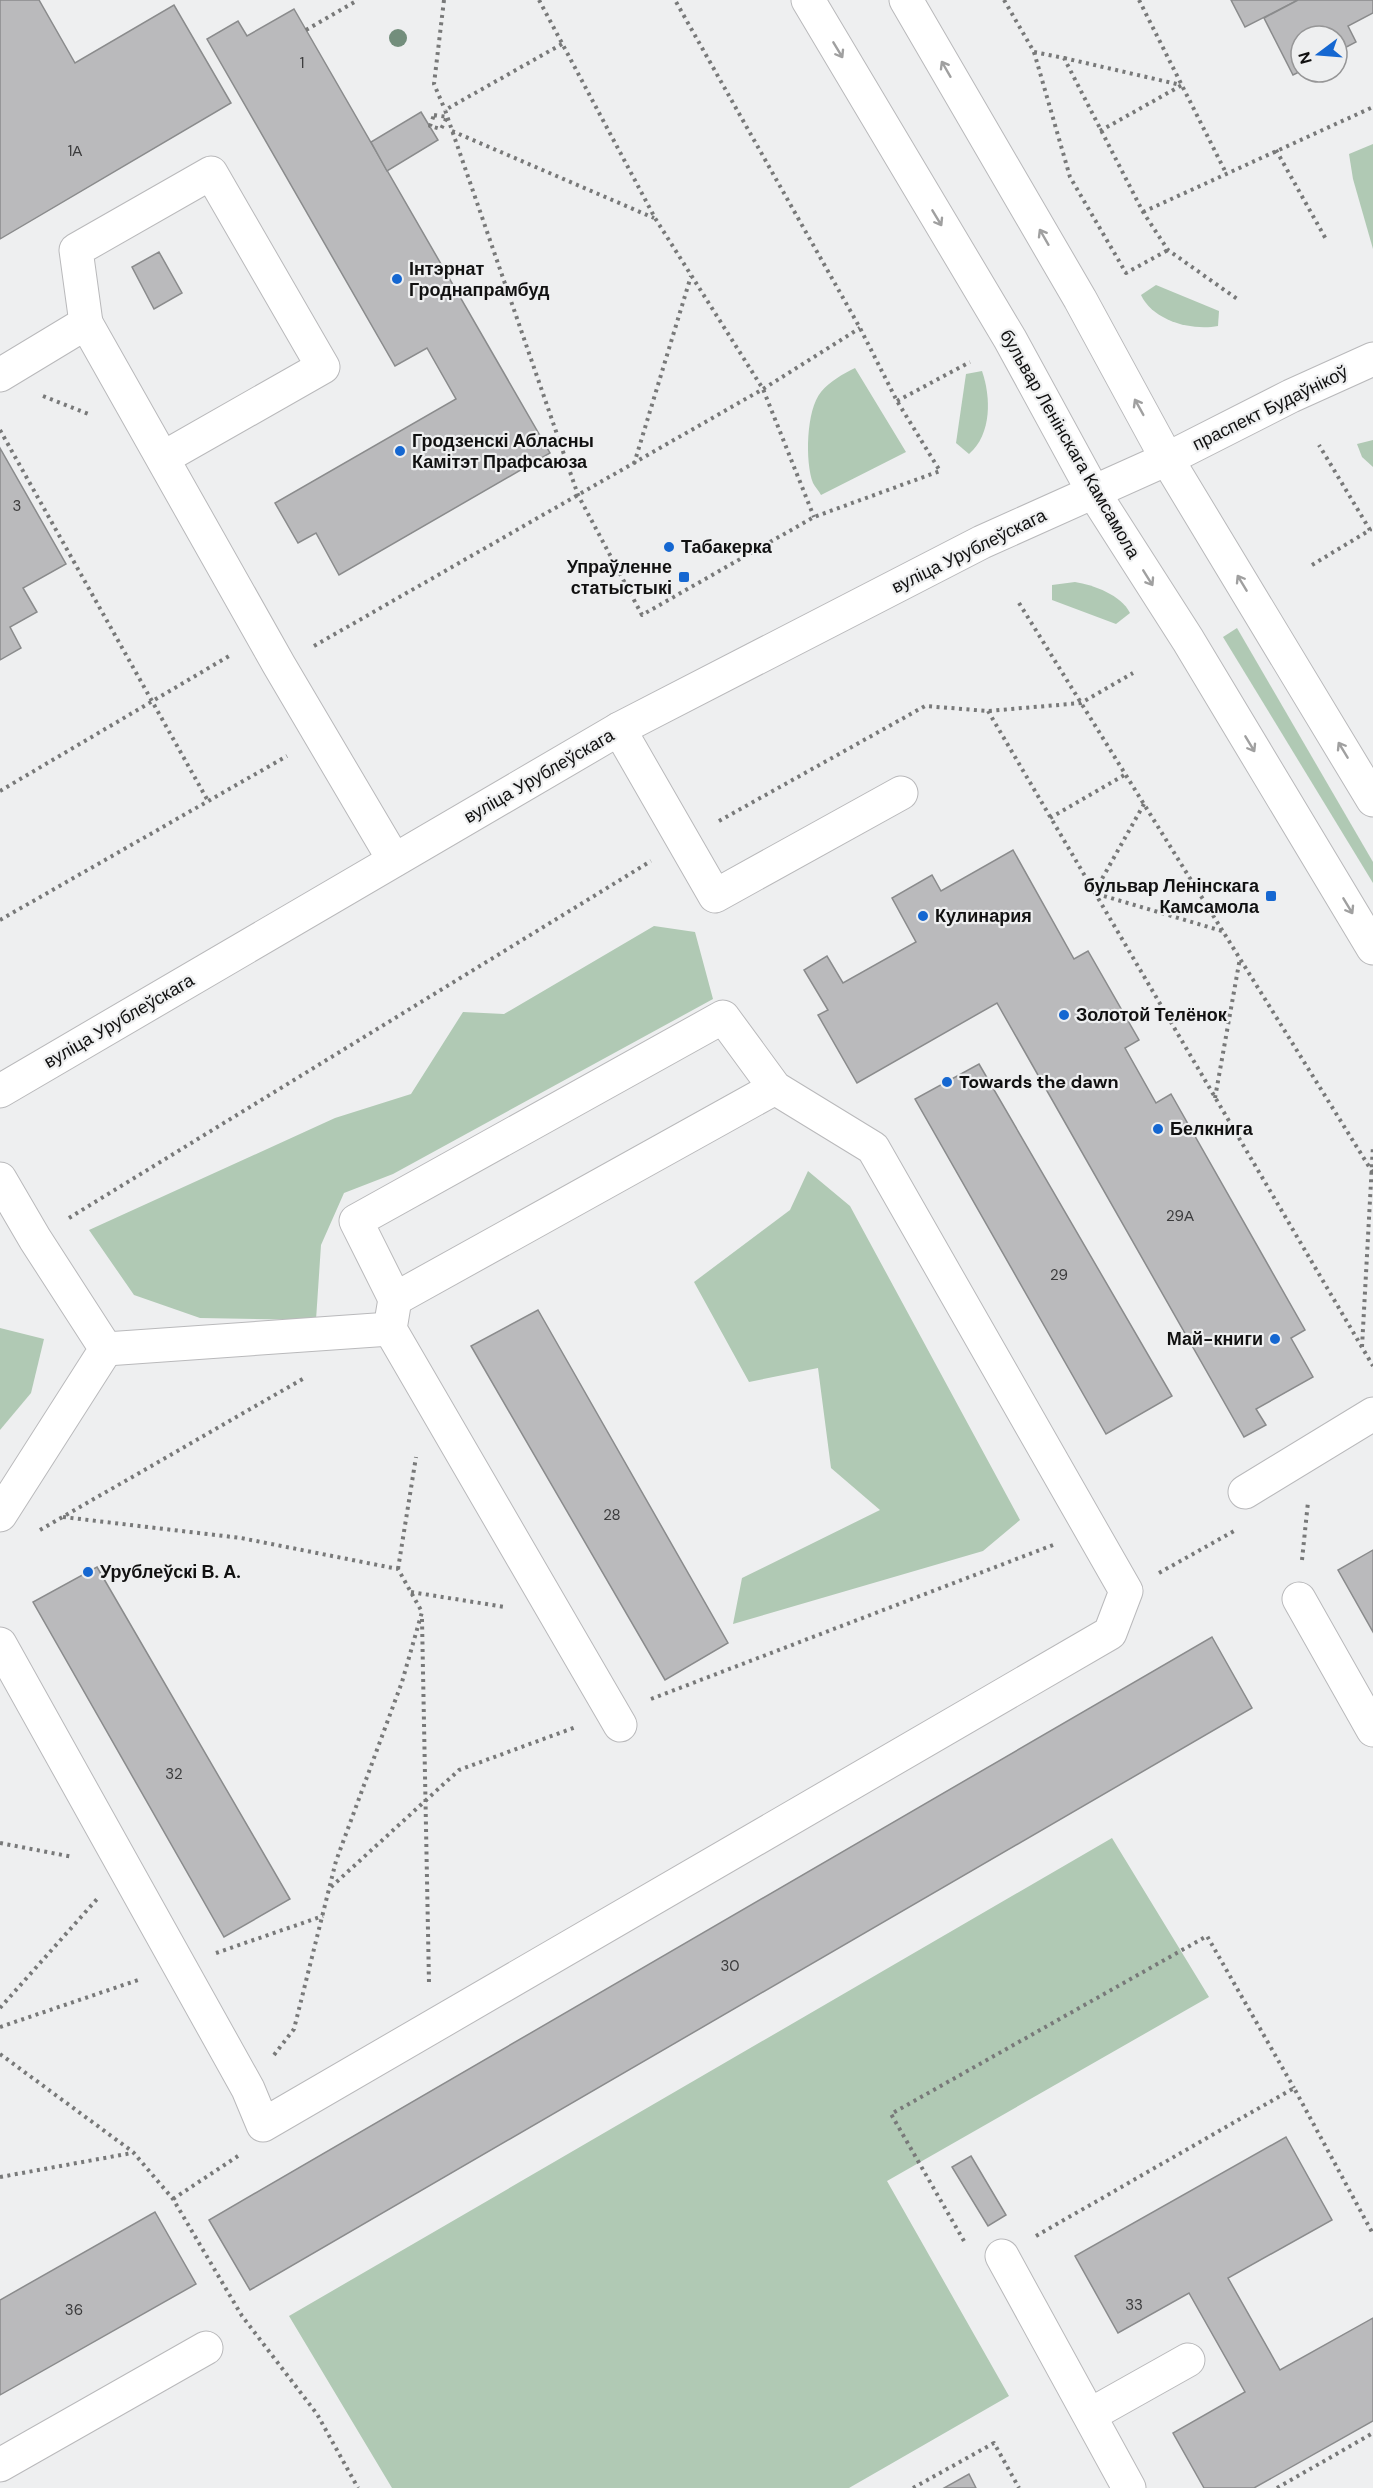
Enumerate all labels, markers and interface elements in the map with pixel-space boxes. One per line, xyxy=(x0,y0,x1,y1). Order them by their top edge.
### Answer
north arrow xyxy=(1289,24,1349,84)
one-way arrow xyxy=(832,41,844,58)
text: N xyxy=(1293,49,1317,67)
house number: 1 xyxy=(300,53,304,73)
one-way arrow xyxy=(939,61,951,78)
house number: 1А xyxy=(68,141,82,161)
one-way arrow xyxy=(932,209,944,226)
one-way arrow xyxy=(1038,229,1050,246)
place label: Інтэрнат Гроднапрамбуд xyxy=(409,257,550,302)
marker: Інтэрнат Гроднапрамбуд xyxy=(390,272,404,286)
street label: бульвар Ленінскага Камсамола xyxy=(994,325,1146,564)
street label: праспект Будаўнікоў xyxy=(1188,360,1352,456)
one-way arrow xyxy=(1133,399,1145,416)
place label: Гродзенскі Абласны Камітэт Прафсаюза xyxy=(412,429,594,474)
marker: Гродзенскі Абласны Камітэт Прафсаюза xyxy=(393,444,407,458)
house number: 3 xyxy=(13,496,21,516)
street label: вуліца Урублеўскага xyxy=(888,503,1051,599)
place label: Табакерка xyxy=(681,535,773,559)
marker: Табакерка xyxy=(662,540,676,554)
place label: Упраўленне статыстыкі xyxy=(567,555,672,600)
one-way arrow xyxy=(1143,569,1155,586)
marker: Упраўленне статыстыкі xyxy=(677,570,691,584)
one-way arrow xyxy=(1236,575,1248,592)
street label: вуліца Урублеўскага xyxy=(460,723,619,829)
one-way arrow xyxy=(1245,735,1257,752)
one-way arrow xyxy=(1336,742,1348,759)
place label: бульвар Ленінскага Камсамола xyxy=(1084,874,1260,919)
marker: бульвар Ленінскага Камсамола xyxy=(1264,889,1278,903)
one-way arrow xyxy=(1342,897,1354,914)
place label: Кулинария xyxy=(935,904,1032,928)
marker: Кулинария xyxy=(916,909,930,923)
street label: вуліца Урублеўскага xyxy=(40,968,199,1074)
place label: Золотой Телёнок xyxy=(1076,1003,1228,1027)
marker: Золотой Телёнок xyxy=(1057,1008,1071,1022)
place label: Towards the dawn xyxy=(959,1070,1119,1094)
marker: Towards the dawn xyxy=(940,1075,954,1089)
place label: Белкнига xyxy=(1170,1117,1254,1141)
marker: Белкнига xyxy=(1151,1122,1165,1136)
house number: 29А xyxy=(1166,1206,1194,1226)
house number: 29 xyxy=(1050,1265,1068,1285)
place label: Май-книги xyxy=(1167,1327,1263,1351)
marker: Май-книги xyxy=(1268,1332,1282,1346)
house number: 28 xyxy=(603,1505,621,1525)
place label: Урублеўскі В. А. xyxy=(100,1560,241,1584)
marker: Урублеўскі В. А. xyxy=(81,1565,95,1579)
house number: 32 xyxy=(165,1764,183,1784)
house number: 30 xyxy=(720,1956,740,1976)
house number: 33 xyxy=(1125,2295,1143,2315)
house number: 36 xyxy=(65,2300,83,2320)

